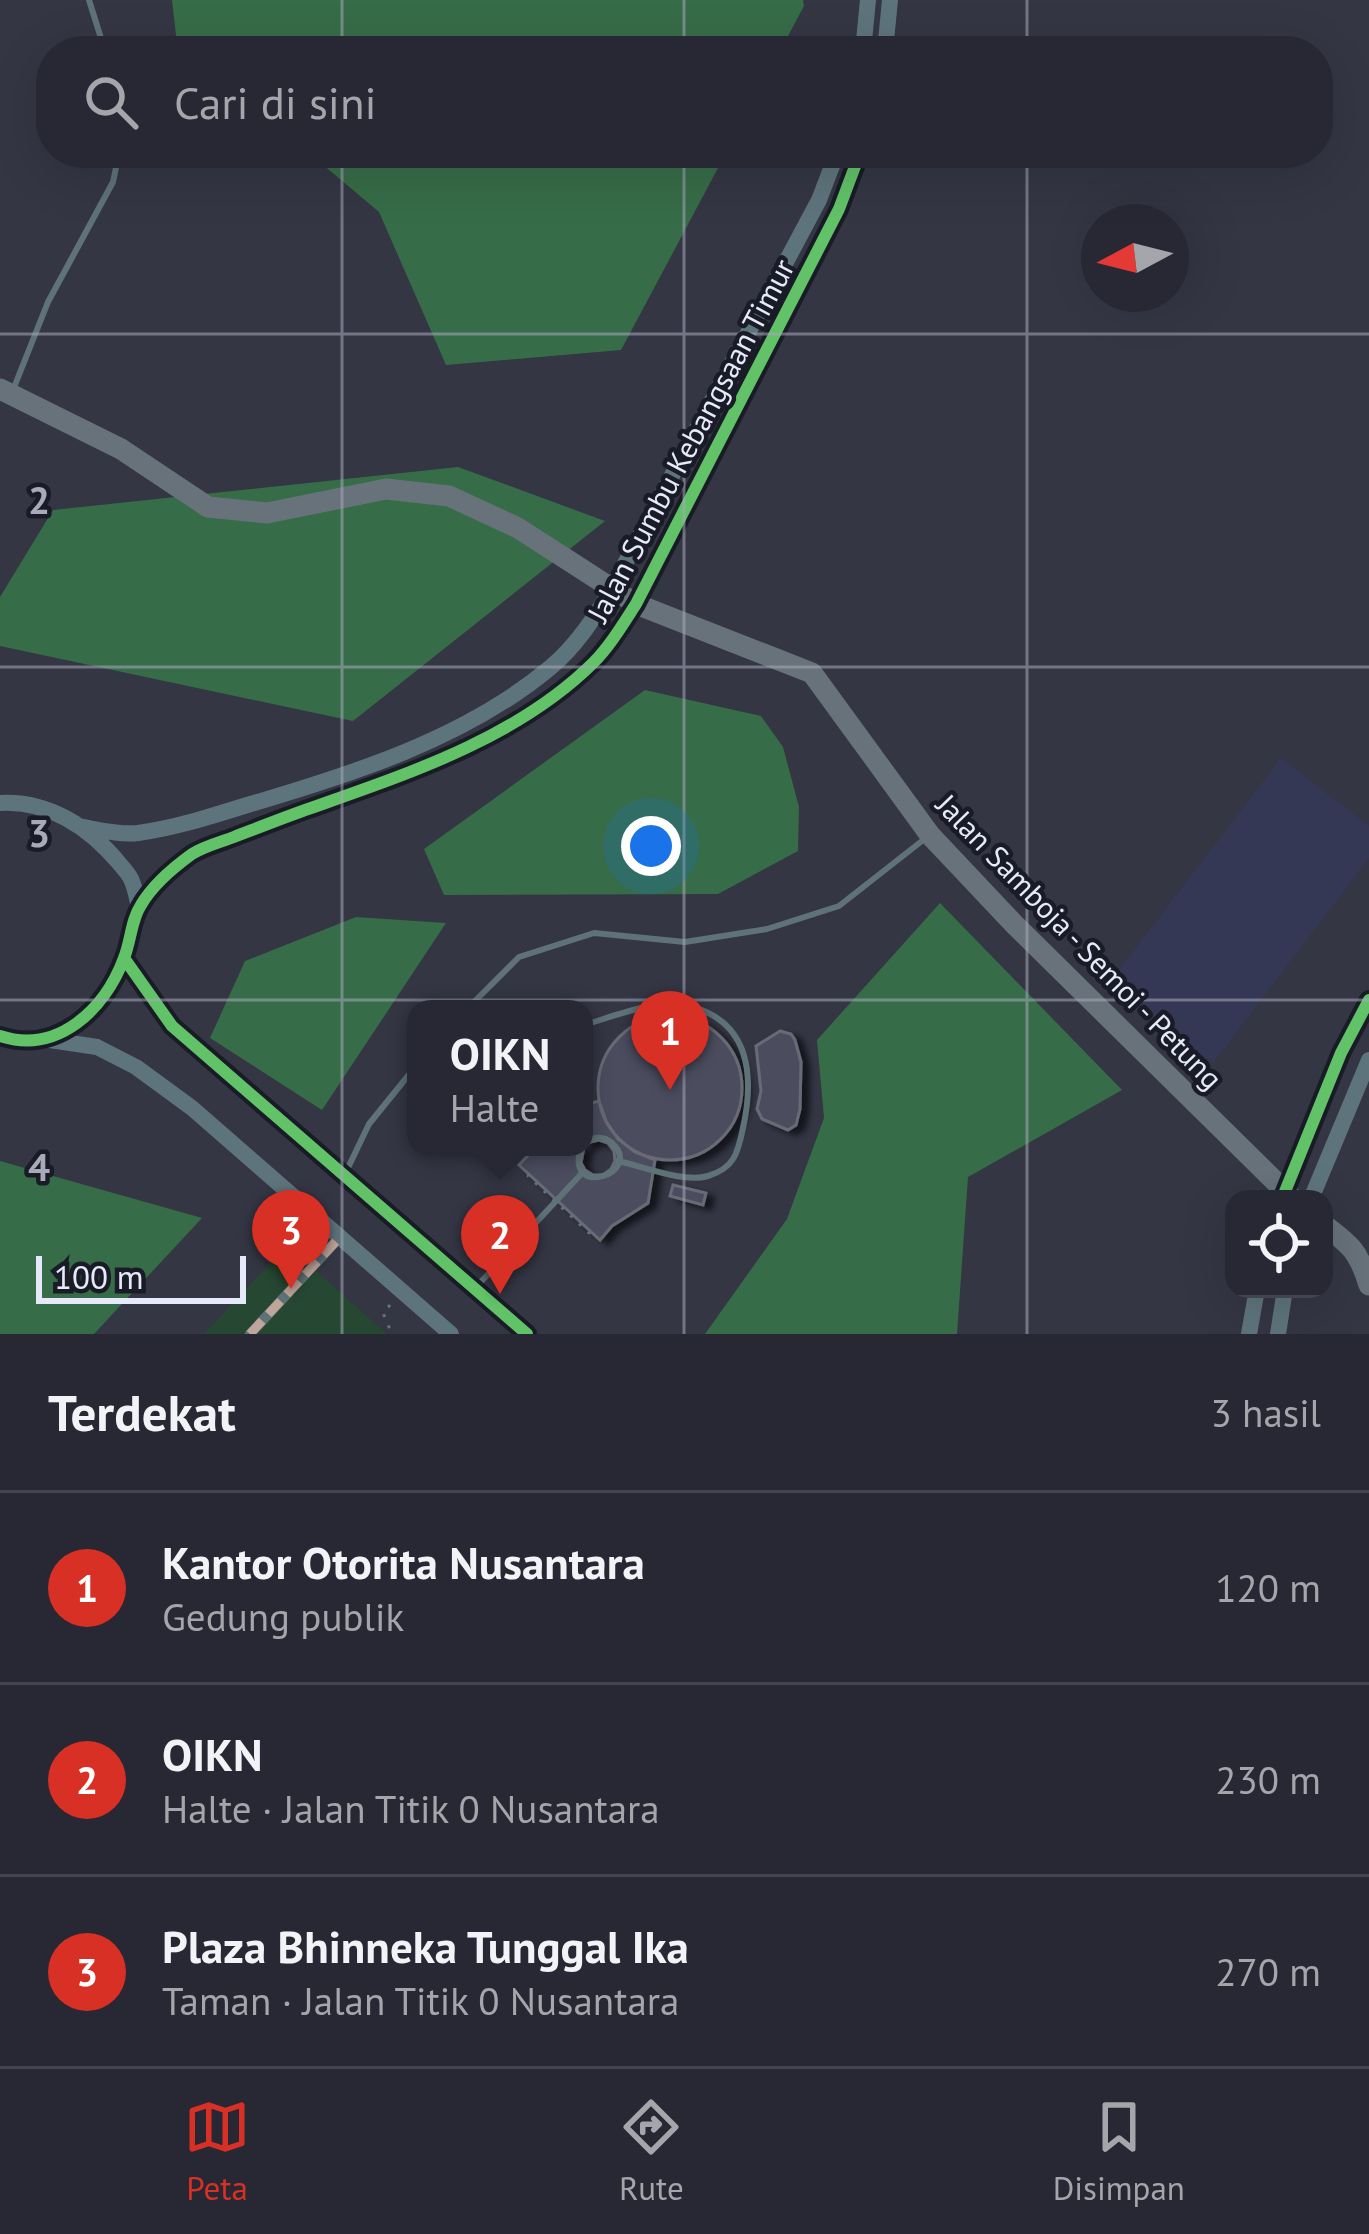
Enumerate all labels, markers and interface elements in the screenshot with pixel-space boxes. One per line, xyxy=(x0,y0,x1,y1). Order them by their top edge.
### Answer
search box xyxy=(36,36,1333,168)
icon: search xyxy=(78,69,144,135)
text: Cari di sini xyxy=(174,73,377,131)
north arrow xyxy=(1081,204,1189,312)
street label: Jalan Sumbu Kebangsaan Timur xyxy=(577,252,802,630)
text: 2 xyxy=(28,474,50,525)
street label: Jalan Samboja - Semoi - Petung xyxy=(927,784,1231,1097)
text: 3 xyxy=(28,807,50,858)
your location xyxy=(621,816,681,876)
pin: 1 xyxy=(631,991,709,1090)
popup xyxy=(407,1000,593,1156)
text: OIKN xyxy=(450,1024,550,1082)
text: Halte xyxy=(450,1082,539,1133)
text: 4 xyxy=(28,1141,50,1192)
pin: 3 xyxy=(252,1190,330,1289)
map controls xyxy=(1225,1190,1333,1298)
button: locate xyxy=(1225,1190,1333,1298)
pin: 2 xyxy=(461,1195,539,1294)
scale bar xyxy=(36,1250,246,1303)
text: 100 m xyxy=(54,1255,144,1298)
text: Terdekat xyxy=(48,1379,236,1445)
text: 3 hasil xyxy=(1210,1387,1321,1438)
text: Kantor Otorita Nusantara xyxy=(162,1533,645,1591)
text: 1 xyxy=(76,1562,98,1613)
text: 120 m xyxy=(1215,1562,1321,1613)
text: Gedung publik xyxy=(162,1591,404,1642)
text: OIKN xyxy=(162,1725,262,1783)
text: 2 xyxy=(76,1754,98,1805)
text: 230 m xyxy=(1215,1754,1321,1805)
text: Halte · Jalan Titik 0 Nusantara xyxy=(162,1783,660,1834)
text: Plaza Bhinneka Tunggal Ika xyxy=(162,1917,689,1975)
text: 3 xyxy=(76,1946,98,1997)
text: 270 m xyxy=(1215,1946,1321,1997)
text: Taman · Jalan Titik 0 Nusantara xyxy=(162,1975,679,2026)
tab: Peta xyxy=(184,2094,250,2209)
tab: Rute xyxy=(618,2094,684,2209)
tab: Disimpan xyxy=(1053,2094,1185,2209)

